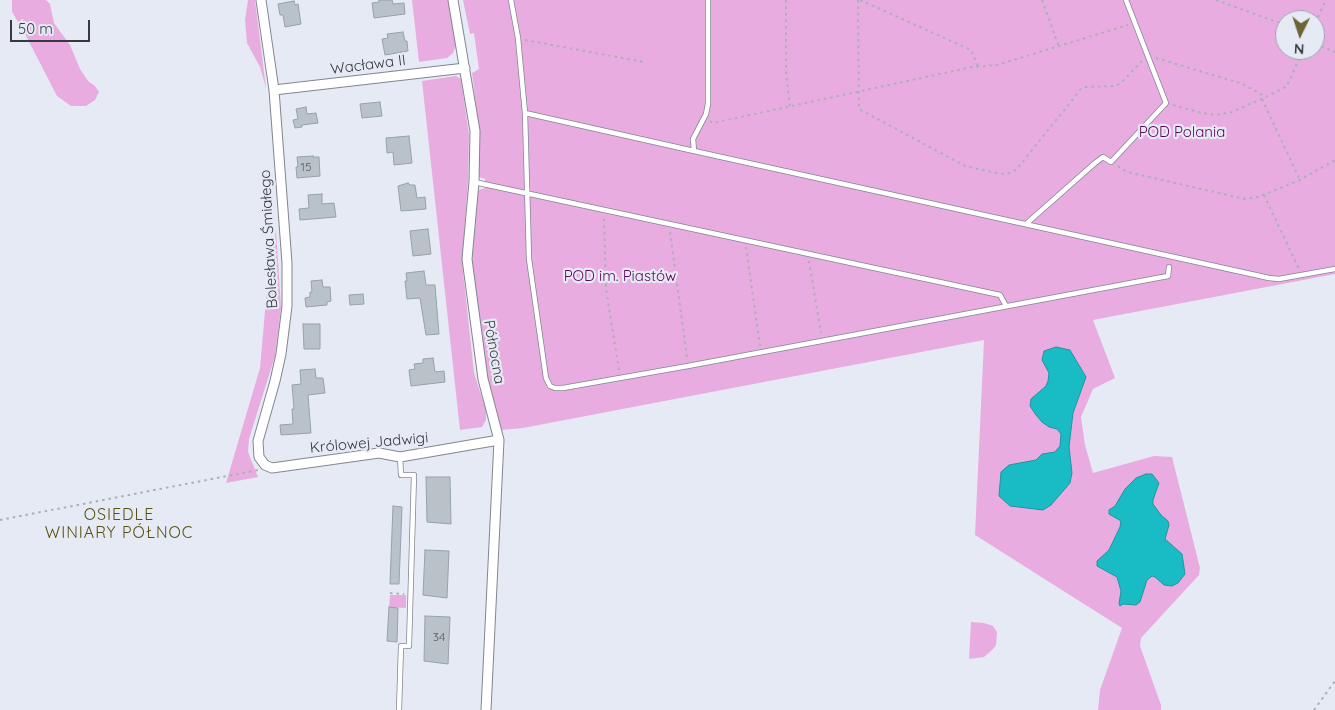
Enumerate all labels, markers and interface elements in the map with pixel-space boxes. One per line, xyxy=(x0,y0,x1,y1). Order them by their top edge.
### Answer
scale bar xyxy=(12,10,92,42)
north arrow xyxy=(1275,10,1325,60)
text: 50 m xyxy=(18,19,53,38)
text: N xyxy=(1293,40,1305,58)
street label: Wacława II xyxy=(329,51,407,79)
park label: POD Polania xyxy=(1139,123,1225,141)
house number: 15 xyxy=(301,160,311,174)
street label: Bolesława Śmiałego xyxy=(256,169,282,309)
park label: POD im. Piastów xyxy=(564,267,676,285)
street label: Północna xyxy=(480,319,508,385)
street label: Królowej Jadwigi xyxy=(309,429,429,457)
district label: OSIEDLE WINIARY PÓŁNOC xyxy=(43,505,195,543)
house number: 34 xyxy=(433,630,445,644)

